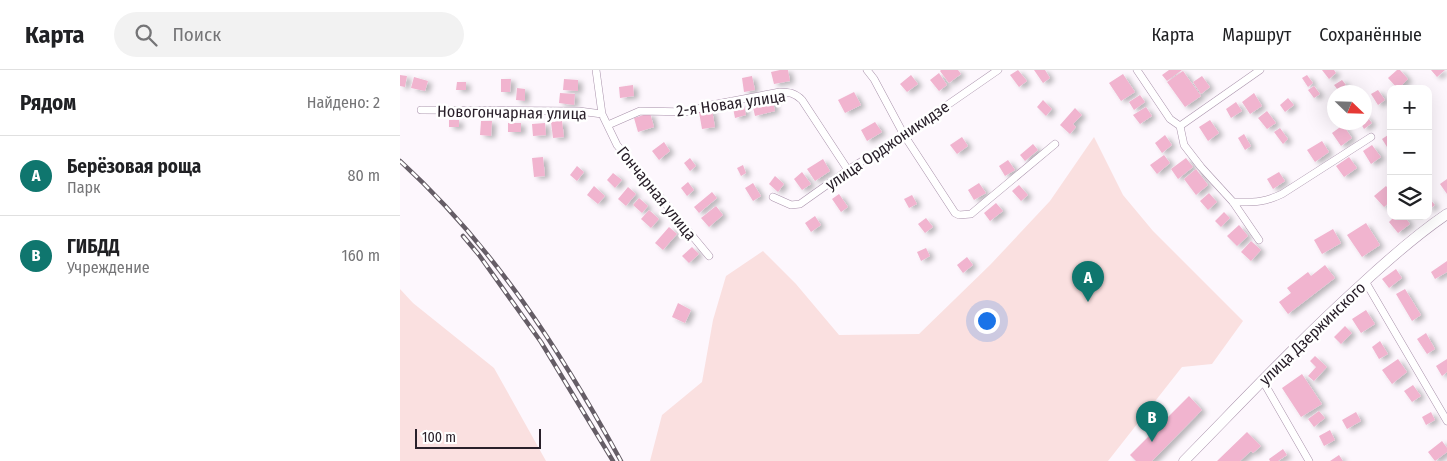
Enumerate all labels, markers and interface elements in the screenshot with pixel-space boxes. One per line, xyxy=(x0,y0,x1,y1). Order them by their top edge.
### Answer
search box xyxy=(114,12,464,57)
text: Карта xyxy=(25,21,84,49)
icon: search xyxy=(132,21,160,49)
text: Поиск xyxy=(172,23,221,46)
text: Карта xyxy=(1151,24,1194,46)
text: Маршрут xyxy=(1222,24,1291,46)
text: Сохранённые xyxy=(1319,24,1422,46)
north arrow xyxy=(1327,85,1372,130)
map controls xyxy=(1387,85,1432,220)
button: + xyxy=(1387,85,1432,130)
street label: 2-я Новая улица xyxy=(675,86,787,121)
text: Рядом xyxy=(20,90,76,116)
text: Найдено: 2 xyxy=(307,93,380,112)
street label: улица Орджоникидзе xyxy=(822,97,953,194)
street label: Новогончарная улица xyxy=(437,102,587,123)
button: − xyxy=(1387,130,1432,175)
street label: Гончарная улица xyxy=(613,143,700,244)
text: Берёзовая роща xyxy=(67,155,201,178)
text: A xyxy=(32,166,40,185)
text: 80 m xyxy=(348,166,380,185)
button: layers xyxy=(1387,175,1432,220)
text: Парк xyxy=(67,178,101,197)
text: ГИБДД xyxy=(67,235,120,258)
text: B xyxy=(32,246,40,265)
text: 160 m xyxy=(341,246,380,265)
text: Учреждение xyxy=(67,258,150,277)
pin: A xyxy=(1072,261,1104,302)
street label: улица Дзержинского xyxy=(1255,278,1369,389)
your location xyxy=(974,308,1000,334)
pin: B xyxy=(1136,401,1168,442)
scale bar xyxy=(415,426,541,449)
text: 100 m xyxy=(422,429,456,446)

